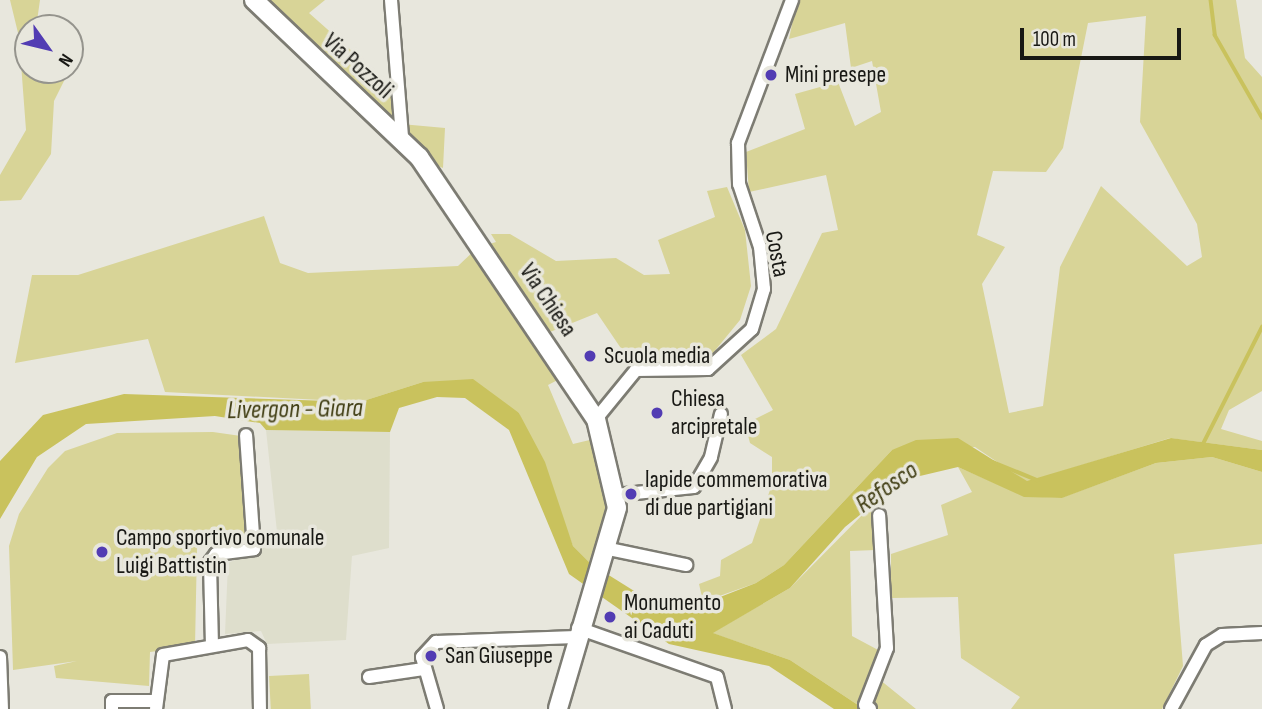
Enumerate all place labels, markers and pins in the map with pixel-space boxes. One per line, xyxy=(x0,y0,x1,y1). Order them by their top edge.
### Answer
place label: Mini presepe xyxy=(785,61,886,89)
marker: Mini presepe xyxy=(763,67,779,83)
place label: Scuola media xyxy=(604,342,710,370)
marker: Scuola media xyxy=(582,348,598,364)
place label: Chiesa arcipretale xyxy=(671,385,757,441)
marker: Chiesa arcipretale xyxy=(649,405,665,421)
place label: lapide commemorativa di due partigiani xyxy=(645,466,828,522)
marker: lapide commemorativa di due partigiani xyxy=(623,486,639,502)
place label: Campo sportivo comunale Luigi Battistin xyxy=(116,524,324,580)
marker: Campo sportivo comunale Luigi Battistin xyxy=(94,544,110,560)
place label: Monumento ai Caduti xyxy=(624,589,721,645)
marker: Monumento ai Caduti xyxy=(602,609,618,625)
place label: San Giuseppe xyxy=(445,642,553,670)
marker: San Giuseppe xyxy=(423,648,439,664)

